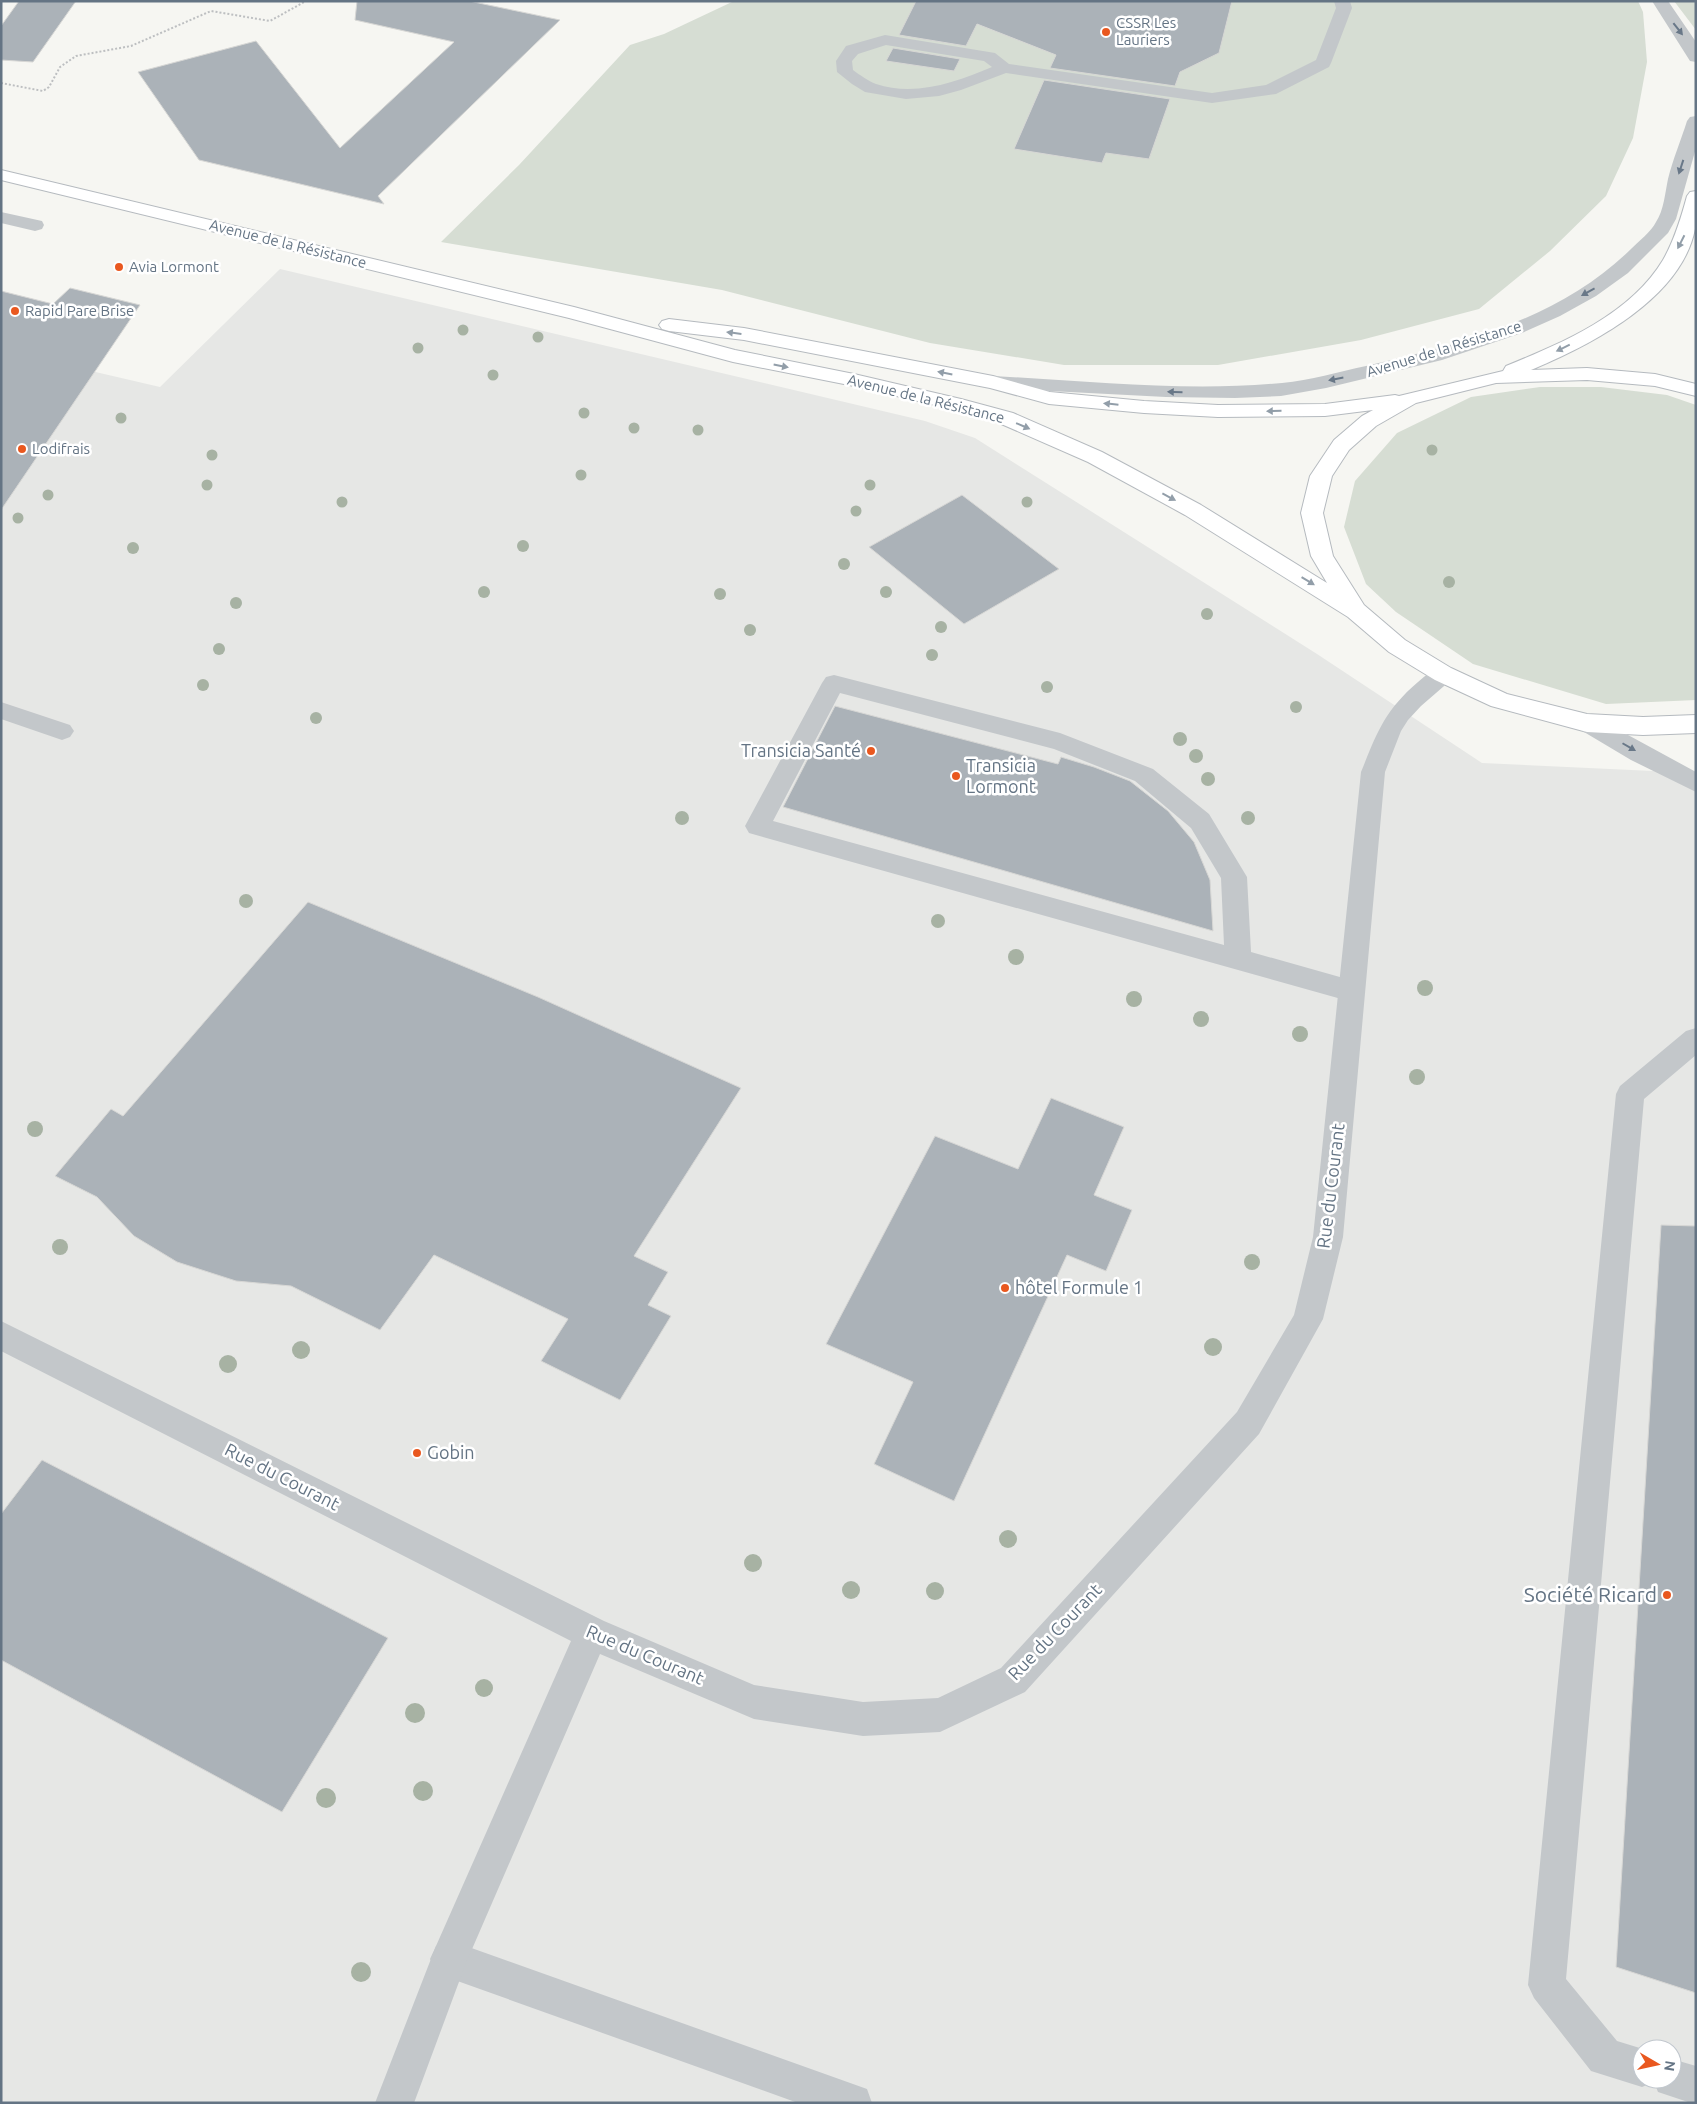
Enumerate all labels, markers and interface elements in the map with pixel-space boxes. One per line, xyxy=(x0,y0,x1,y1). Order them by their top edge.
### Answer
place label: CSSR Les Lauriers xyxy=(1116,14,1176,48)
one-way arrow xyxy=(1672,22,1683,35)
marker: CSSR Les Lauriers xyxy=(1100,26,1112,38)
one-way arrow xyxy=(1676,160,1684,175)
street label: Avenue de la Résistance xyxy=(208,216,368,271)
one-way arrow xyxy=(1677,234,1685,249)
place label: Avia Lormont xyxy=(129,258,219,275)
marker: Avia Lormont xyxy=(113,261,125,273)
one-way arrow xyxy=(1581,288,1594,297)
place label: Rapid Pare Brise xyxy=(25,302,134,319)
marker: Rapid Pare Brise xyxy=(9,305,21,317)
street label: Avenue de la Résistance xyxy=(1364,317,1523,380)
one-way arrow xyxy=(726,329,742,337)
one-way arrow xyxy=(1556,344,1570,352)
one-way arrow xyxy=(773,362,789,370)
one-way arrow xyxy=(937,369,953,377)
street label: Avenue de la Résistance xyxy=(846,371,1006,426)
one-way arrow xyxy=(1328,376,1344,384)
one-way arrow xyxy=(1167,388,1183,396)
one-way arrow xyxy=(1103,400,1119,408)
one-way arrow xyxy=(1265,407,1281,415)
one-way arrow xyxy=(1016,422,1030,430)
place label: Lodifrais xyxy=(32,440,90,457)
marker: Lodifrais xyxy=(16,443,28,455)
one-way arrow xyxy=(1162,493,1176,501)
one-way arrow xyxy=(1302,577,1315,586)
place label: Transicia Santé xyxy=(741,740,861,760)
one-way arrow xyxy=(1623,743,1636,752)
marker: Transicia Santé xyxy=(865,745,877,757)
place label: Transicia Lormont xyxy=(966,755,1036,796)
marker: Transicia Lormont xyxy=(950,770,962,782)
street label: Rue du Courant xyxy=(1312,1122,1348,1249)
place label: hôtel Formule 1 xyxy=(1015,1277,1143,1297)
marker: hôtel Formule 1 xyxy=(999,1282,1011,1294)
street label: Rue du Courant xyxy=(222,1439,343,1514)
place label: Gobin xyxy=(427,1442,475,1462)
marker: Gobin xyxy=(411,1447,423,1459)
street label: Rue du Courant xyxy=(1003,1579,1105,1683)
place label: Société Ricard xyxy=(1524,1582,1657,1606)
marker: Société Ricard xyxy=(1661,1589,1673,1601)
street label: Rue du Courant xyxy=(584,1620,707,1688)
north arrow xyxy=(1632,2039,1682,2089)
text: N xyxy=(1661,2060,1679,2072)

